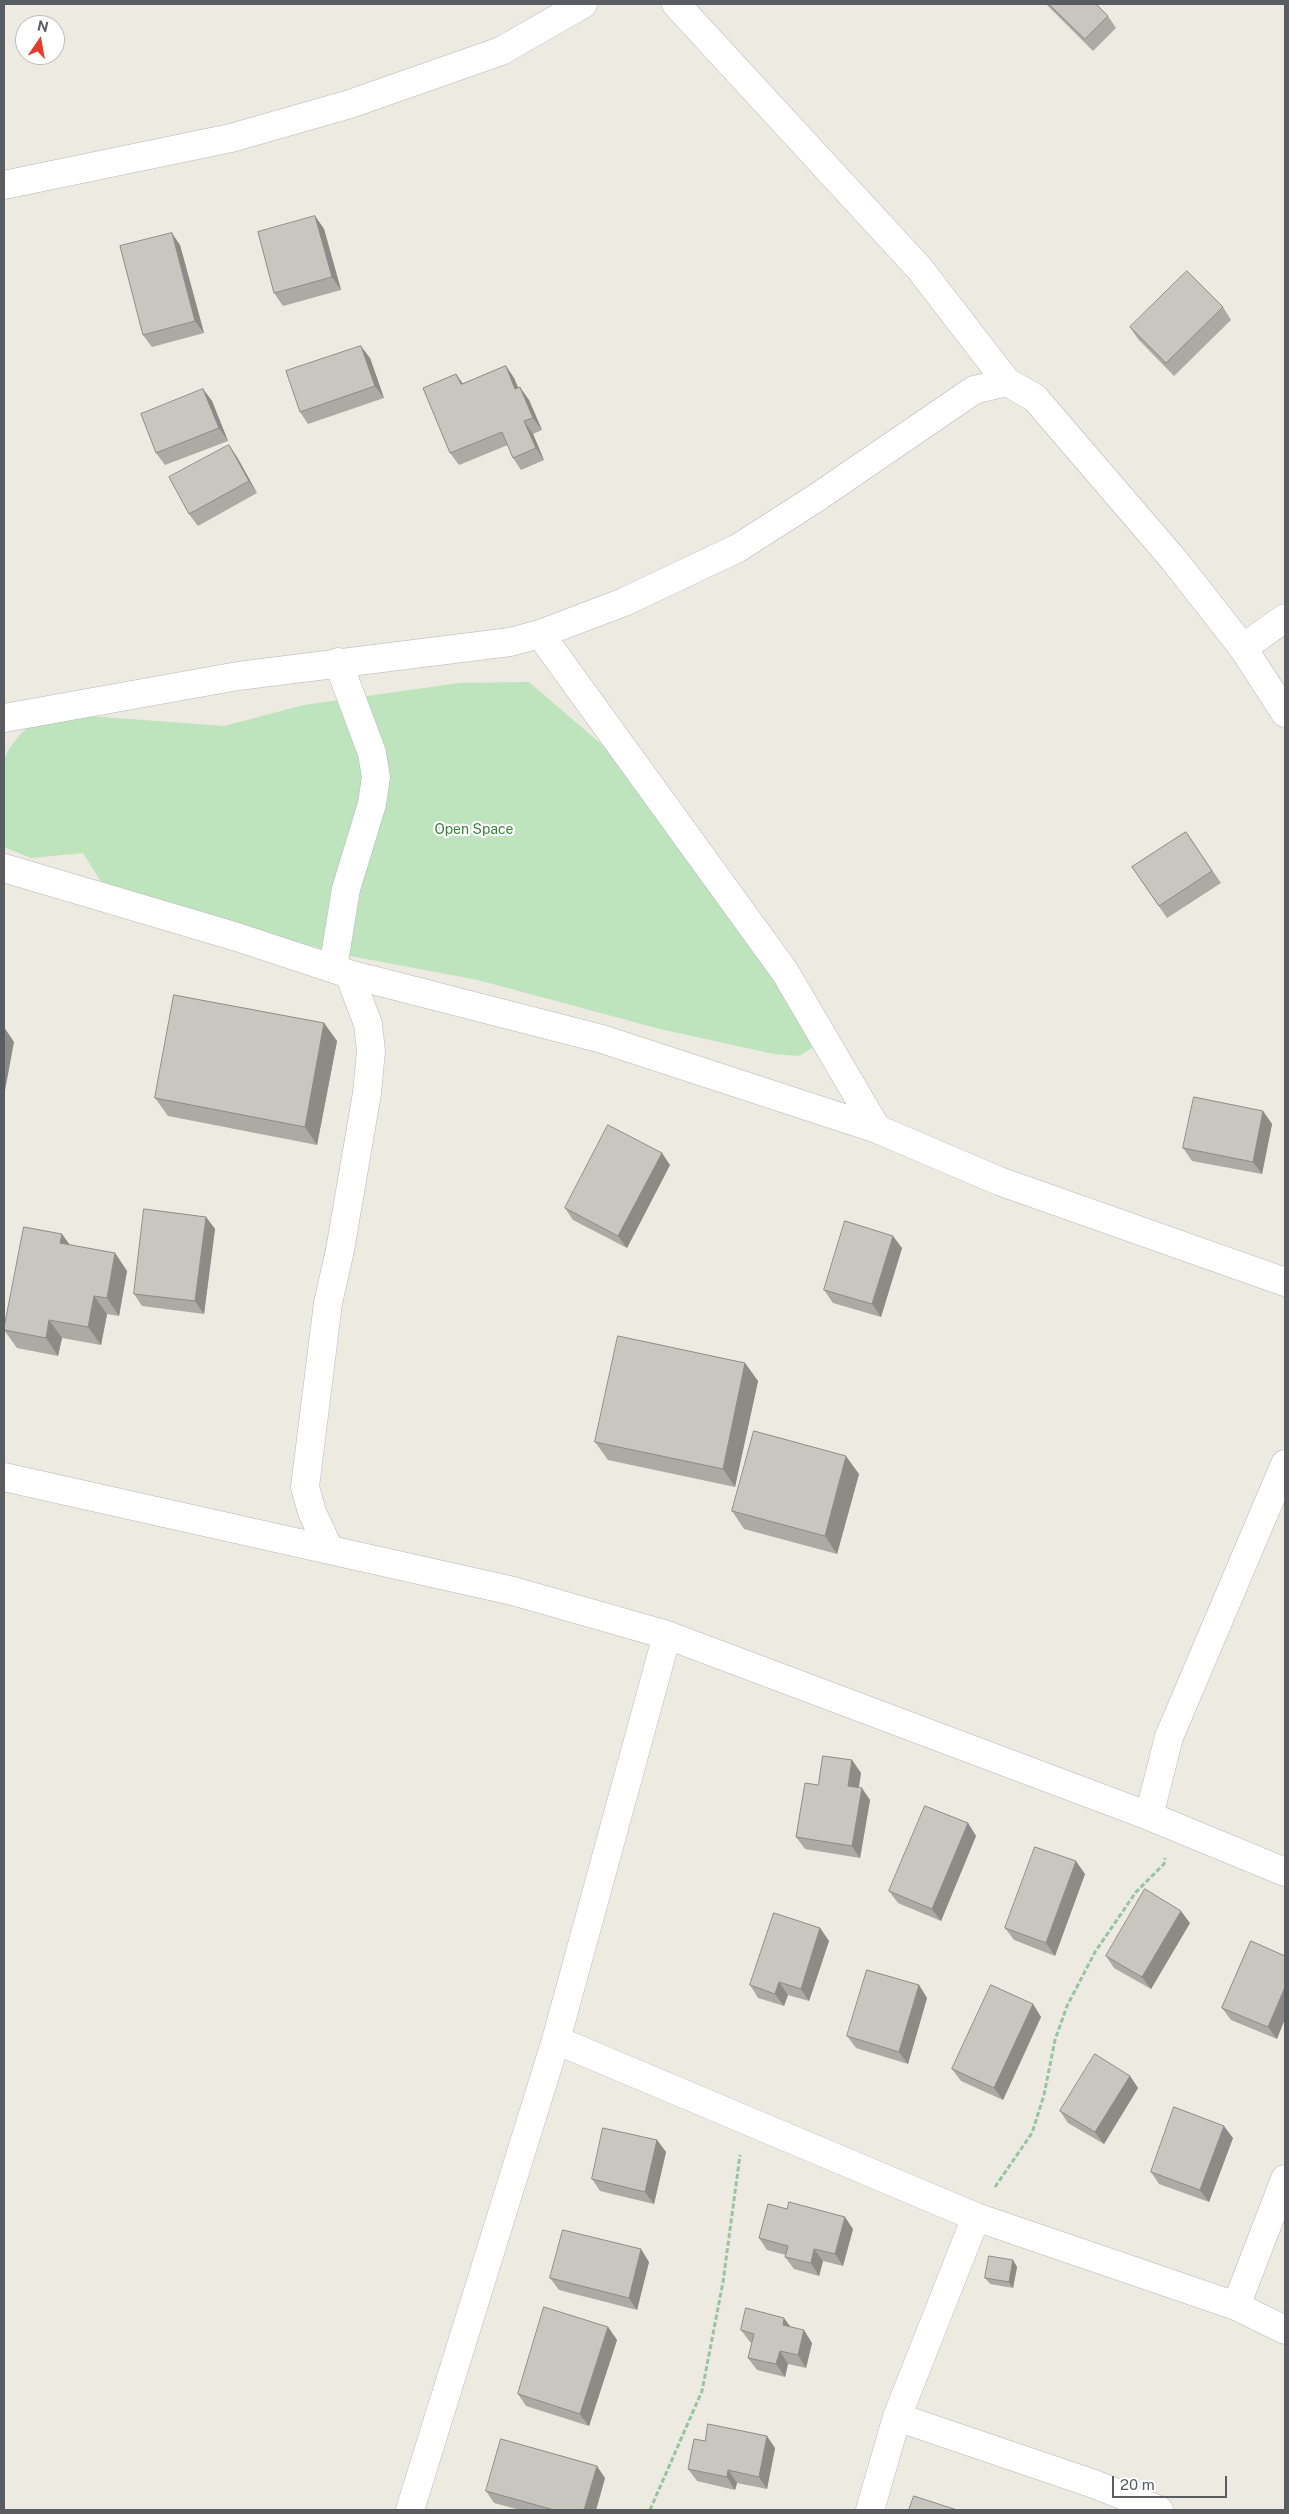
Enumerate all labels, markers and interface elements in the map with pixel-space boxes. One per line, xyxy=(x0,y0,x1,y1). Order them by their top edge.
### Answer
north arrow xyxy=(15,15,65,65)
text: N xyxy=(36,17,50,35)
park label: Open Space xyxy=(435,822,513,838)
scale bar xyxy=(1114,2466,1229,2498)
text: 20 m xyxy=(1120,2476,1155,2493)

